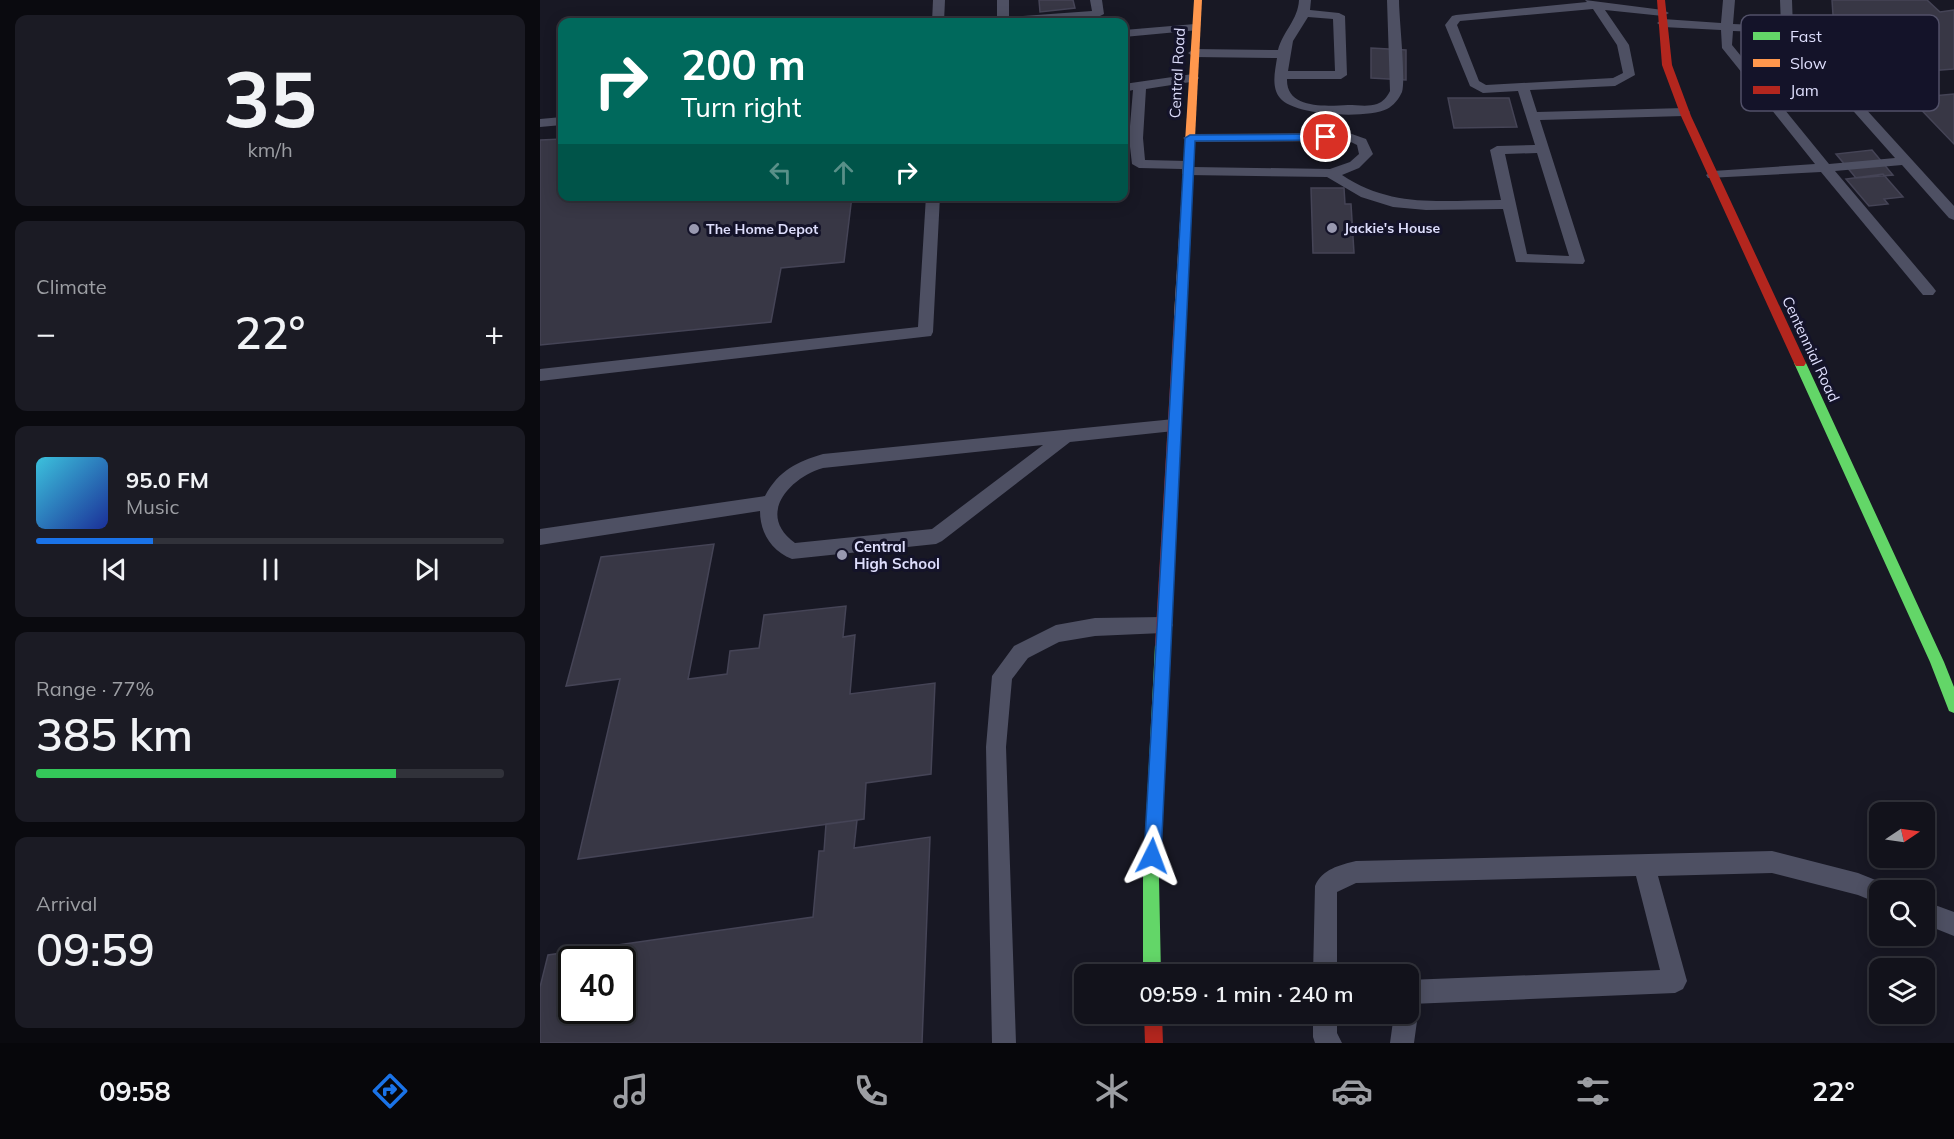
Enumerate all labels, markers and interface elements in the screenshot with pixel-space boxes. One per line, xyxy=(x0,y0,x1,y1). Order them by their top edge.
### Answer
legend xyxy=(1741,15,1939,111)
text: Fast xyxy=(1790,26,1822,46)
street label: Central Road xyxy=(1165,27,1189,119)
text: 200 m xyxy=(681,38,806,91)
icon: right xyxy=(582,42,660,120)
text: 35 xyxy=(223,49,317,147)
text: Slow xyxy=(1790,53,1827,73)
text: Jam xyxy=(1790,80,1819,100)
text: Turn right xyxy=(681,90,801,124)
pin xyxy=(1300,111,1351,162)
icon: arrive xyxy=(1309,120,1342,153)
text: km/h xyxy=(247,137,293,162)
icon: left xyxy=(764,156,797,189)
icon: ahead xyxy=(827,156,860,189)
icon: right xyxy=(890,156,923,189)
place label: Jackie's House xyxy=(1344,219,1441,237)
place label: The Home Depot xyxy=(706,220,819,238)
marker: Jackie's House xyxy=(1325,221,1339,235)
marker: The Home Depot xyxy=(687,222,701,236)
text: Climate xyxy=(36,274,107,299)
street label: Centennial Road xyxy=(1778,293,1844,405)
text: 22° xyxy=(235,304,305,360)
text: − xyxy=(36,312,56,353)
text: + xyxy=(484,312,504,353)
text: 95.0 FM xyxy=(126,466,209,494)
text: Music xyxy=(126,494,179,519)
place label: Central High School xyxy=(854,537,940,573)
marker: Central High School xyxy=(835,548,849,562)
icon: previous xyxy=(98,553,131,586)
icon: pause xyxy=(254,553,287,586)
icon: next xyxy=(410,553,443,586)
text: Range · 77% xyxy=(36,676,154,701)
text: 385 km xyxy=(36,706,193,762)
north arrow xyxy=(1869,802,1935,868)
map controls xyxy=(1869,802,1935,1024)
position arrow xyxy=(1120,824,1184,888)
button: search xyxy=(1869,880,1935,946)
text: Arrival xyxy=(36,891,97,916)
text: 09:59 xyxy=(36,921,155,977)
speed limit sign: 40 xyxy=(558,946,636,1024)
button: layers xyxy=(1869,958,1935,1024)
text: 09:59 · 1 min · 240 m xyxy=(1139,980,1354,1008)
icon: directions xyxy=(369,1070,411,1112)
icon: music xyxy=(610,1070,652,1112)
icon: phone xyxy=(850,1070,892,1112)
icon: climate xyxy=(1091,1070,1133,1112)
icon: car xyxy=(1331,1070,1373,1112)
icon: filters xyxy=(1572,1070,1614,1112)
text: 09:58 xyxy=(99,1074,171,1108)
text: 22° xyxy=(1812,1074,1855,1108)

